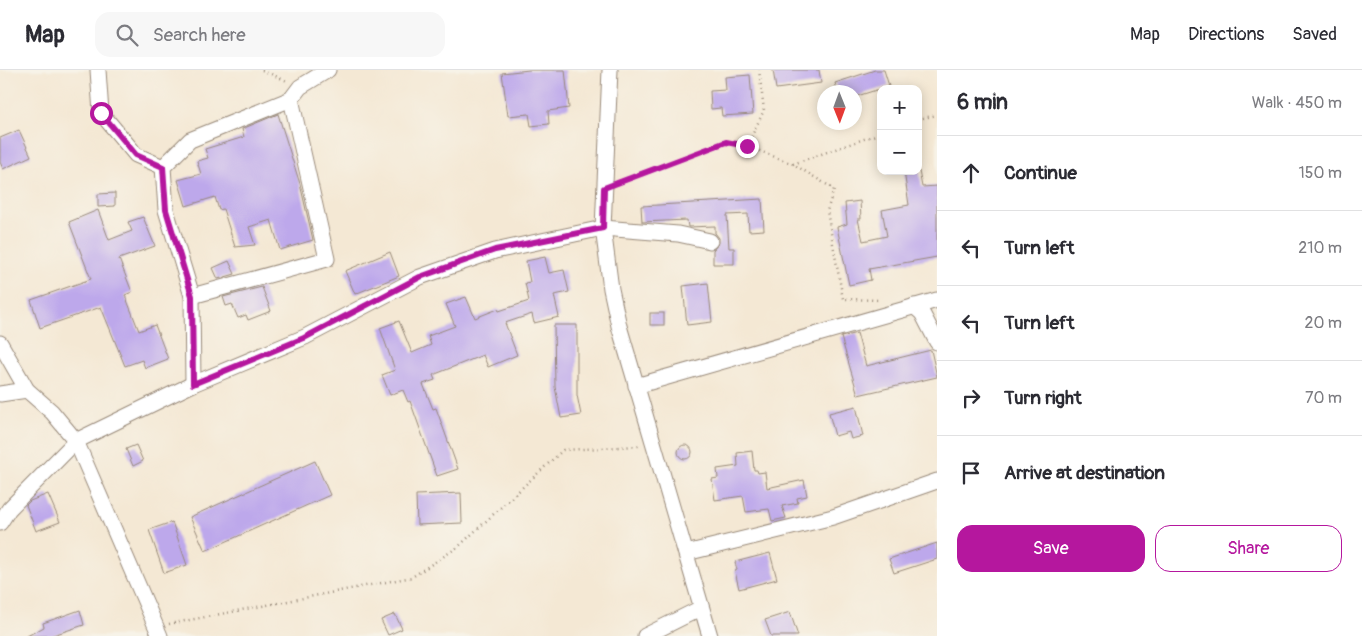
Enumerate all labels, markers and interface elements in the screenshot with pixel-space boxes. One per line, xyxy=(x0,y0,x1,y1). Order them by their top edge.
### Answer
search box xyxy=(95,12,445,57)
text: Map xyxy=(25,20,65,49)
icon: search xyxy=(113,21,141,49)
text: Search here xyxy=(153,23,246,47)
text: Map xyxy=(1130,23,1160,46)
text: Directions xyxy=(1188,23,1264,46)
text: Saved xyxy=(1292,23,1337,46)
north arrow xyxy=(817,85,862,130)
map controls xyxy=(877,85,922,175)
button: + xyxy=(877,85,922,130)
text: 6 min xyxy=(957,89,1008,116)
text: Walk · 450 m xyxy=(1252,93,1342,113)
route start xyxy=(90,102,113,125)
button: − xyxy=(877,130,922,175)
route end xyxy=(736,135,759,158)
icon: ahead xyxy=(957,159,985,187)
text: Continue xyxy=(1004,161,1077,185)
text: 150 m xyxy=(1298,163,1342,183)
icon: left xyxy=(957,234,985,262)
text: Turn left xyxy=(1004,236,1074,260)
text: 210 m xyxy=(1298,238,1342,258)
icon: left xyxy=(957,309,985,337)
text: Turn left xyxy=(1004,311,1074,335)
text: 20 m xyxy=(1304,313,1342,333)
icon: right xyxy=(957,384,985,412)
text: Turn right xyxy=(1004,386,1082,410)
text: 70 m xyxy=(1305,388,1342,408)
icon: arrive xyxy=(957,459,985,487)
text: Arrive at destination xyxy=(1004,461,1165,485)
button: Save xyxy=(957,525,1145,572)
button: Share xyxy=(1155,525,1342,572)

